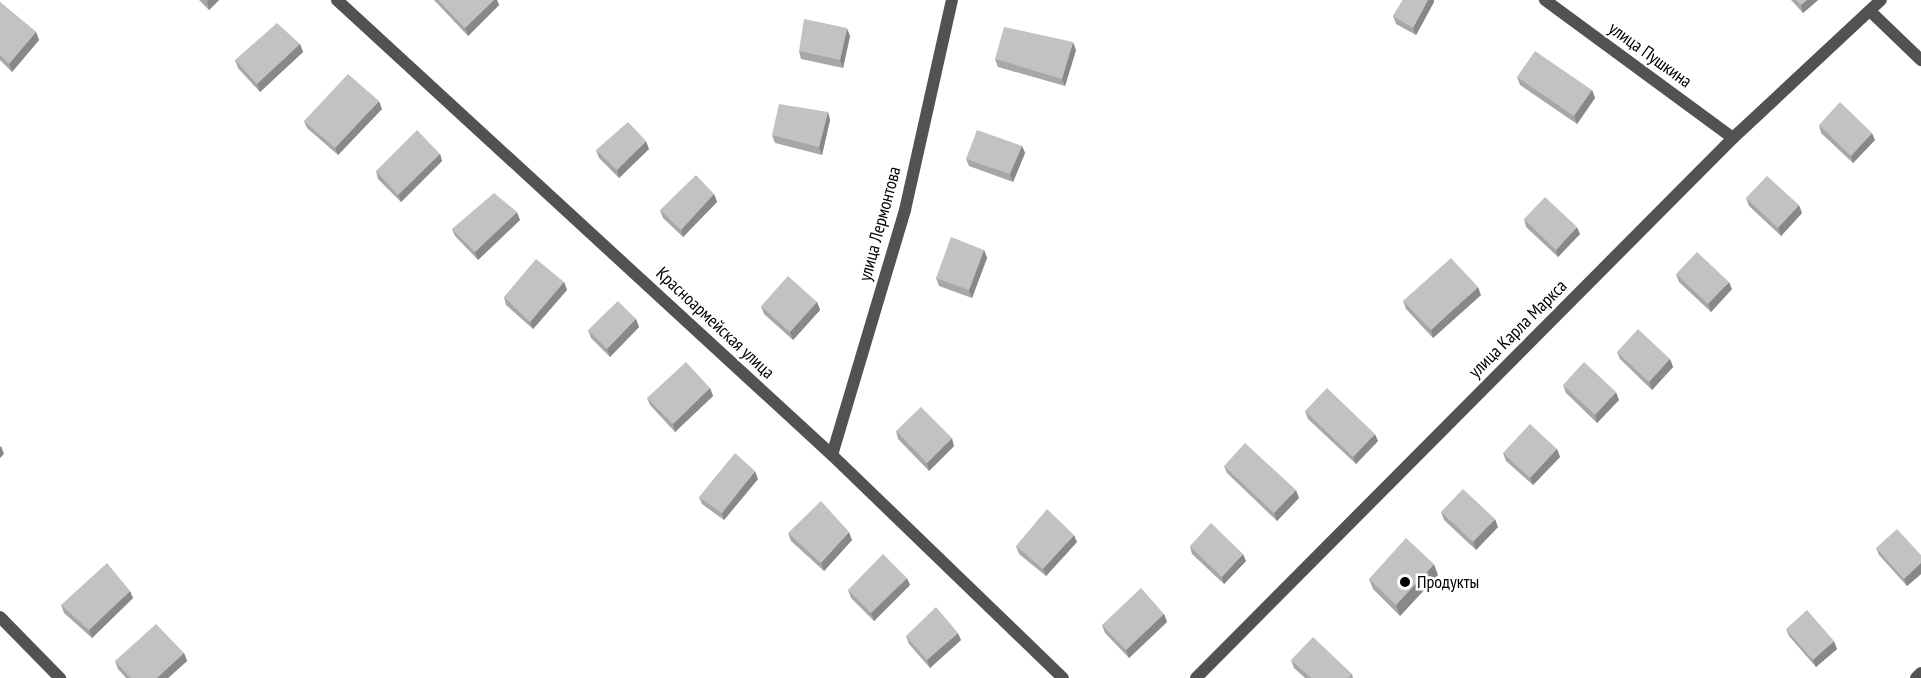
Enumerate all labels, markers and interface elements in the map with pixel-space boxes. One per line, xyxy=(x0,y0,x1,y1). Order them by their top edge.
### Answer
street label: улица Пушкина xyxy=(1604,18,1696,92)
street label: улица Лермонтова xyxy=(854,164,906,284)
street label: Красноармейская улица xyxy=(651,263,779,383)
street label: улица Карла Маркса xyxy=(1464,275,1572,383)
place label: Продукты xyxy=(1417,571,1479,593)
marker: Продукты xyxy=(1398,575,1412,589)

